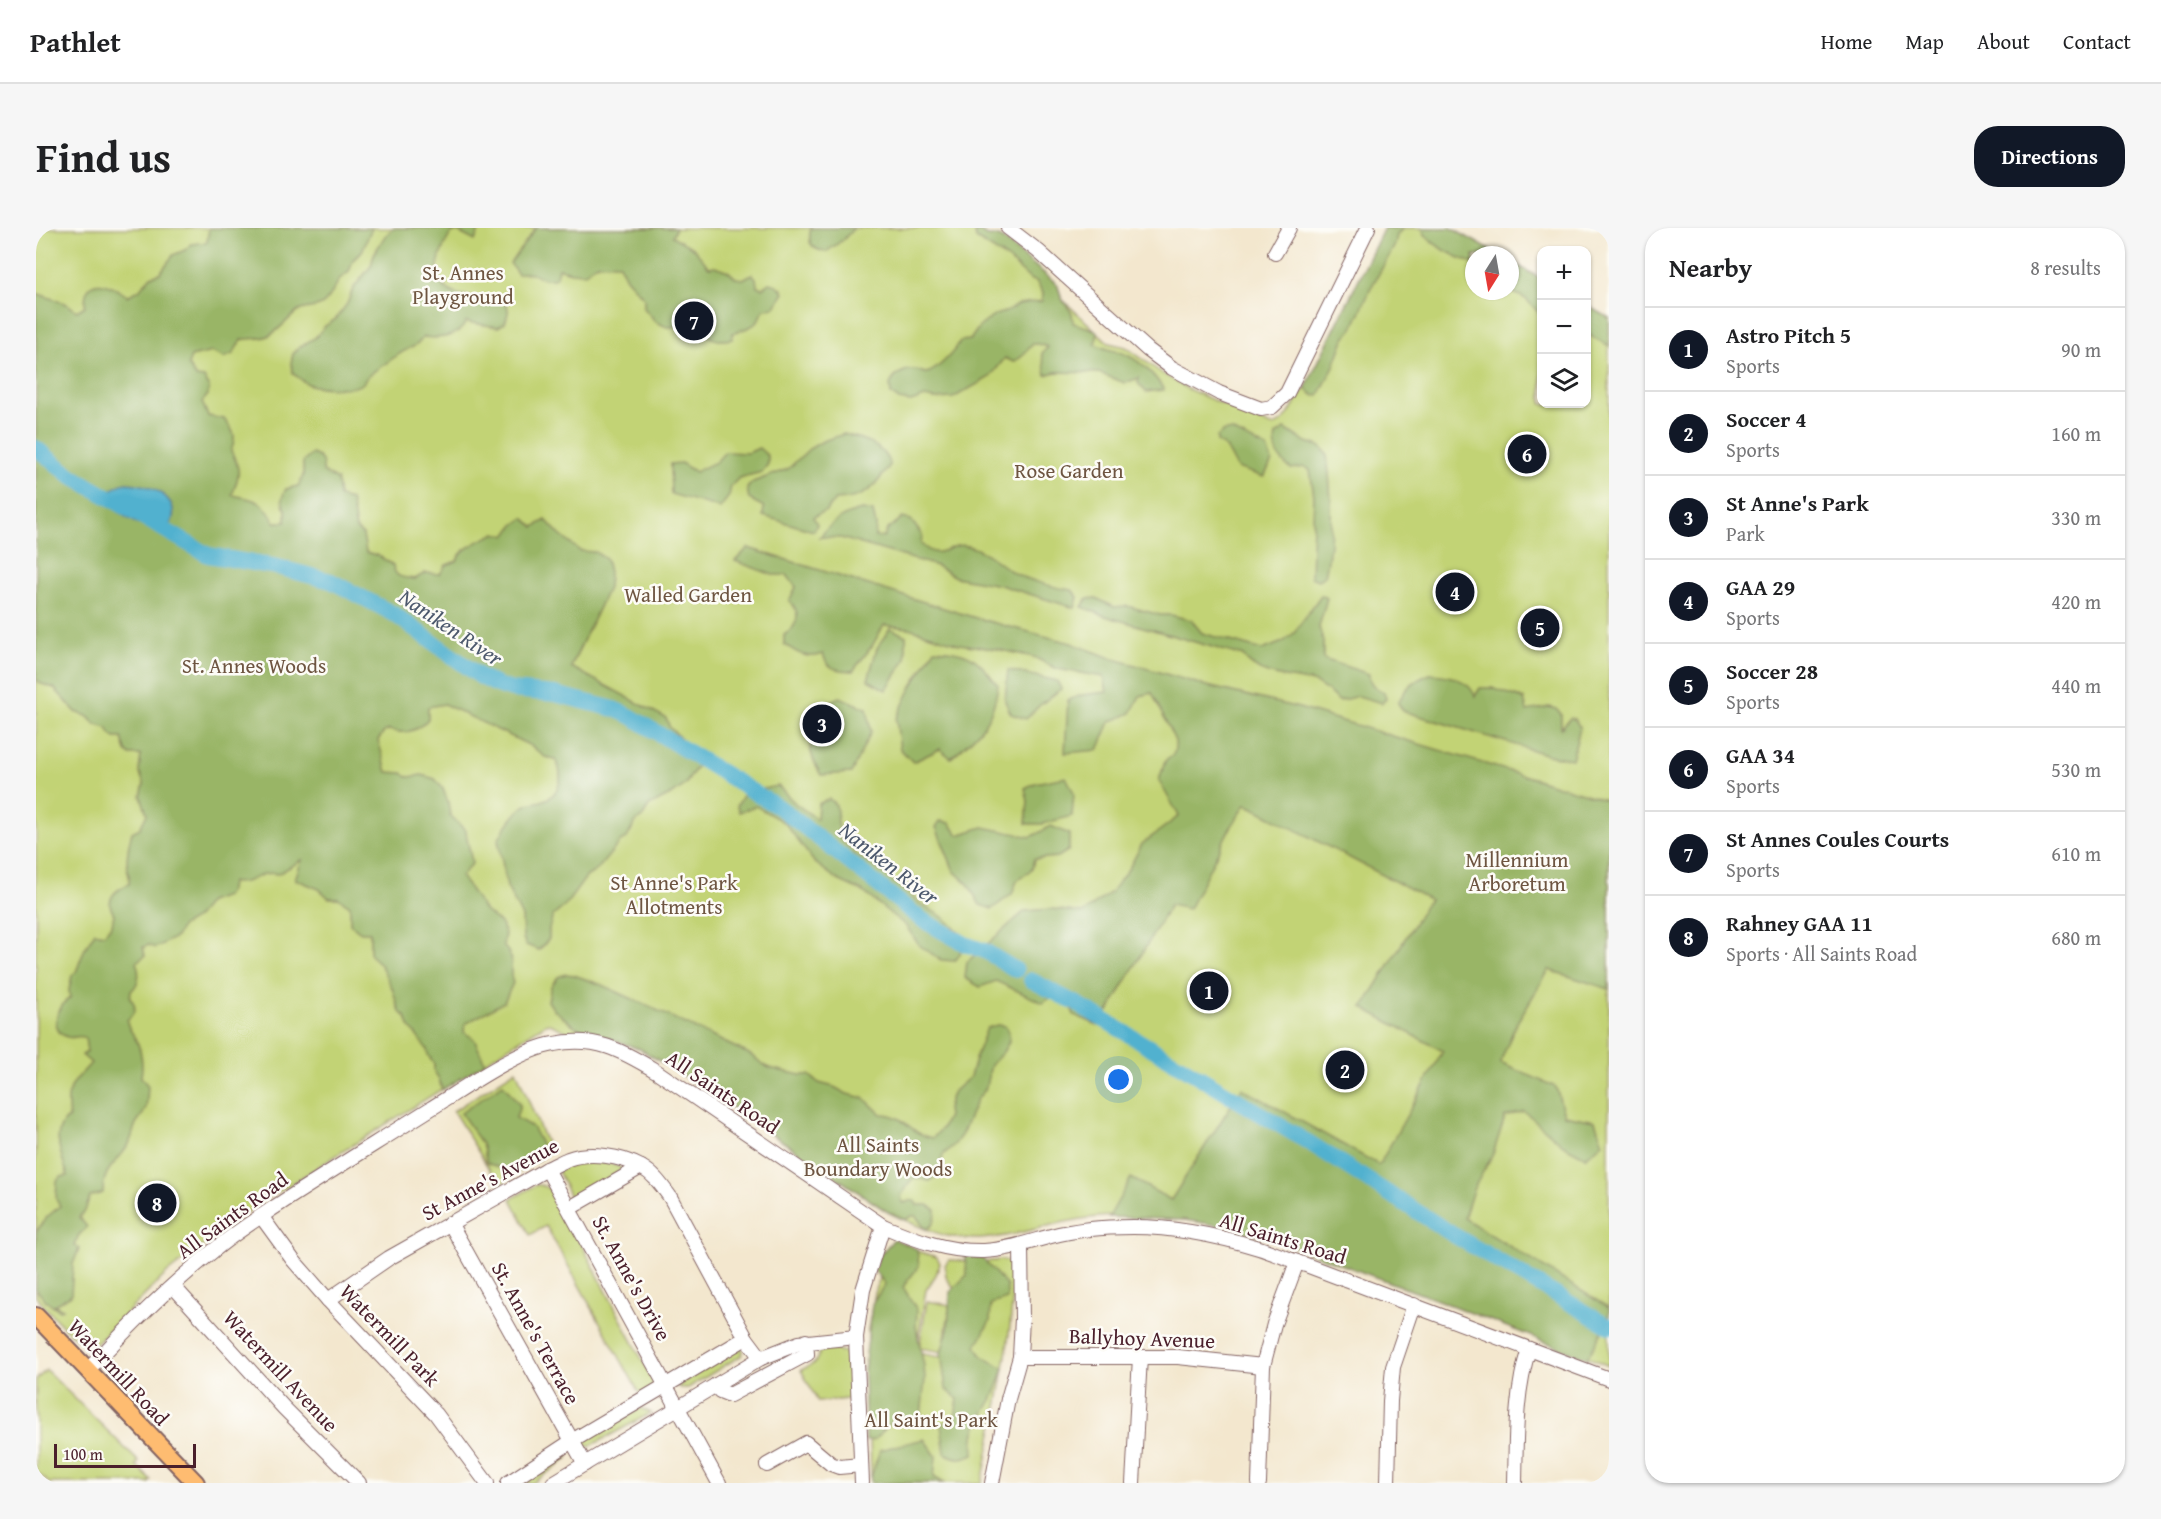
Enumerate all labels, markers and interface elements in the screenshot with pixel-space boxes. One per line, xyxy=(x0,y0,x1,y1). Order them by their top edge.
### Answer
text: Pathlet xyxy=(30,21,121,62)
text: Home xyxy=(1821,26,1872,57)
text: Map xyxy=(1905,26,1944,57)
text: About xyxy=(1977,26,2030,57)
text: Contact xyxy=(2063,26,2131,57)
text: Find us xyxy=(36,126,171,187)
button: Directions xyxy=(1974,126,2125,187)
north arrow xyxy=(1465,246,1519,300)
map controls xyxy=(1537,246,1591,408)
button: + xyxy=(1537,246,1591,300)
text: Nearby xyxy=(1669,248,1752,287)
text: 8 results xyxy=(2030,253,2101,282)
park label: St. Annes Playground xyxy=(412,257,515,312)
pin: 7 xyxy=(674,298,714,344)
button: − xyxy=(1537,300,1591,354)
text: Astro Pitch 5 xyxy=(1726,319,1851,351)
text: 1 xyxy=(1683,335,1694,364)
text: 90 m xyxy=(2061,335,2101,364)
text: Sports xyxy=(1726,351,1780,380)
button: layers xyxy=(1537,354,1591,408)
text: Soccer 4 xyxy=(1726,403,1807,435)
text: 2 xyxy=(1683,419,1694,448)
text: 160 m xyxy=(2051,419,2101,448)
pin: 6 xyxy=(1508,432,1546,476)
text: Sports xyxy=(1726,435,1780,464)
park label: Rose Garden xyxy=(1014,455,1124,486)
text: St Anne's Park xyxy=(1726,487,1869,519)
text: 3 xyxy=(1683,503,1694,532)
text: 330 m xyxy=(2051,503,2101,532)
text: Park xyxy=(1726,519,1765,548)
pin: 4 xyxy=(1436,570,1474,614)
text: GAA 29 xyxy=(1726,571,1795,603)
park label: Walled Garden xyxy=(624,579,752,610)
water label: Naniken River xyxy=(392,580,510,674)
text: 4 xyxy=(1683,587,1694,616)
text: 420 m xyxy=(2051,587,2101,616)
text: Sports xyxy=(1726,603,1780,632)
pin: 5 xyxy=(1520,606,1560,650)
park label: St. Annes Woods xyxy=(182,650,326,681)
text: Soccer 28 xyxy=(1726,655,1818,687)
text: 5 xyxy=(1683,671,1694,700)
text: 440 m xyxy=(2051,671,2101,700)
text: Sports xyxy=(1726,687,1780,716)
pin: 3 xyxy=(802,702,842,746)
text: GAA 34 xyxy=(1726,739,1795,771)
text: 6 xyxy=(1683,755,1694,784)
text: 530 m xyxy=(2051,755,2101,784)
text: Sports xyxy=(1726,771,1780,800)
water label: Naniken River xyxy=(832,813,946,913)
text: St Annes Coules Courts xyxy=(1726,823,1949,855)
text: 7 xyxy=(1683,839,1694,868)
text: 610 m xyxy=(2051,839,2101,868)
park label: Millennium Arboretum xyxy=(1466,844,1568,899)
text: Sports xyxy=(1726,855,1780,884)
park label: St Anne's Park Allotments xyxy=(610,867,738,922)
text: Rahney GAA 11 xyxy=(1726,907,1873,939)
text: 8 xyxy=(1683,923,1694,952)
text: 680 m xyxy=(2051,923,2101,952)
text: Sports · All Saints Road xyxy=(1726,939,1917,968)
pin: 1 xyxy=(1190,968,1228,1014)
street label: All Saints Road xyxy=(660,1042,787,1142)
pin: 2 xyxy=(1326,1048,1364,1092)
your location xyxy=(1104,1065,1133,1094)
park label: All Saints Boundary Woods xyxy=(804,1129,952,1184)
street label: St Anne's Avenue xyxy=(416,1130,564,1228)
street label: All Saints Road xyxy=(170,1163,295,1266)
pin: 8 xyxy=(138,1180,176,1226)
street label: All Saints Road xyxy=(1216,1204,1351,1272)
street label: St. Anne's Drive xyxy=(585,1210,679,1346)
street label: St. Anne's Terrace xyxy=(484,1256,588,1410)
street label: Watermill Park xyxy=(333,1276,448,1394)
street label: Watermill Avenue xyxy=(216,1303,346,1439)
street label: Watermill Road xyxy=(61,1312,177,1433)
street label: Ballyhoy Avenue xyxy=(1068,1320,1216,1356)
park label: All Saint's Park xyxy=(864,1404,998,1435)
scale bar xyxy=(54,1441,196,1468)
text: 100 m xyxy=(63,1442,103,1466)

